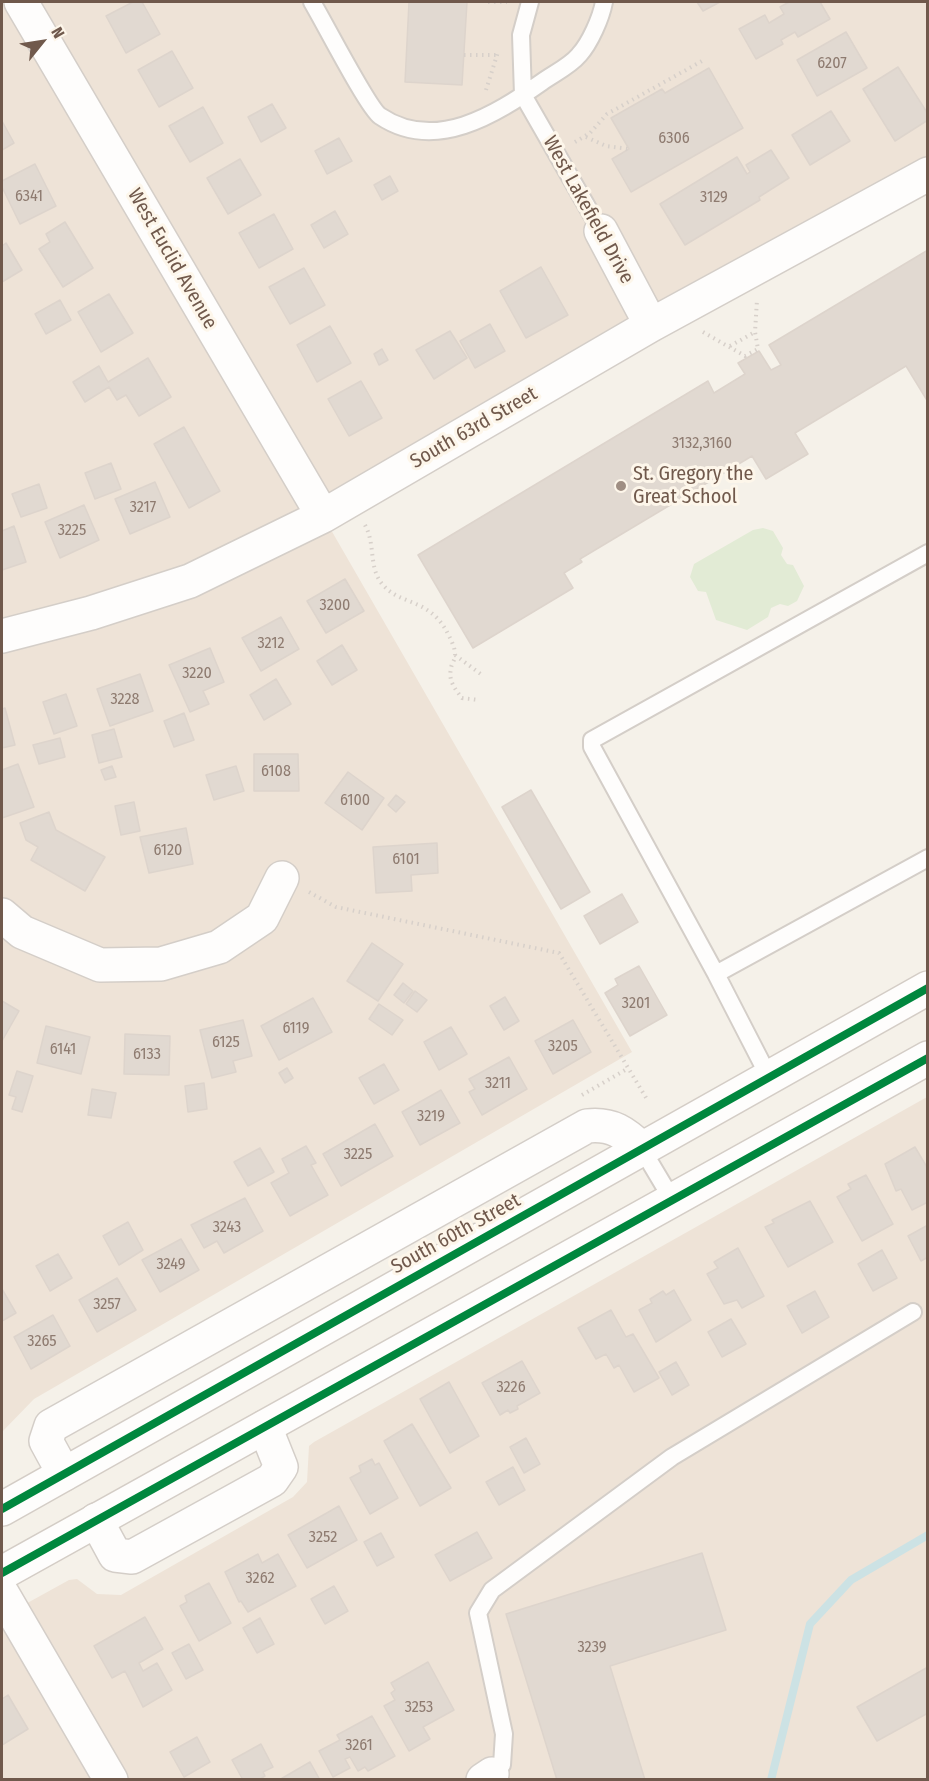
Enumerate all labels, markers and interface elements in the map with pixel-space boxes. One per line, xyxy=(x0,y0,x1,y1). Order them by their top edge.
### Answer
north arrow xyxy=(12,12,72,72)
text: N xyxy=(47,24,69,42)
house number: 6207 xyxy=(817,54,847,74)
house number: 6306 xyxy=(658,129,690,149)
street label: West Lakefield Drive xyxy=(537,132,639,288)
street label: West Euclid Avenue xyxy=(122,184,222,334)
house number: 6341 xyxy=(15,187,43,207)
house number: 3129 xyxy=(700,188,728,208)
street label: South 63rd Street xyxy=(406,382,542,474)
house number: 3132,3160 xyxy=(672,434,732,454)
place label: St. Gregory the Great School xyxy=(633,462,753,509)
marker: St. Gregory the Great School xyxy=(614,479,628,493)
house number: 3217 xyxy=(130,498,156,518)
house number: 3225 xyxy=(58,521,86,541)
house number: 3200 xyxy=(320,596,350,616)
house number: 3212 xyxy=(257,634,285,654)
house number: 3220 xyxy=(182,664,212,684)
house number: 3228 xyxy=(110,690,140,710)
house number: 6108 xyxy=(261,762,291,782)
house number: 6100 xyxy=(340,791,370,811)
house number: 6120 xyxy=(154,841,182,861)
house number: 6101 xyxy=(392,850,420,870)
house number: 3201 xyxy=(622,994,650,1014)
house number: 6119 xyxy=(282,1019,310,1039)
house number: 6125 xyxy=(212,1033,240,1053)
house number: 3205 xyxy=(548,1037,578,1057)
house number: 6141 xyxy=(50,1040,76,1060)
house number: 6133 xyxy=(133,1045,161,1065)
house number: 3211 xyxy=(485,1074,511,1094)
house number: 3219 xyxy=(417,1107,445,1127)
house number: 3225 xyxy=(344,1145,372,1165)
street label: South 60th Street xyxy=(387,1189,525,1279)
house number: 3243 xyxy=(213,1218,241,1238)
house number: 3249 xyxy=(156,1255,186,1275)
house number: 3257 xyxy=(93,1295,121,1315)
house number: 3265 xyxy=(27,1332,57,1352)
house number: 3226 xyxy=(496,1378,526,1398)
house number: 3252 xyxy=(309,1528,337,1548)
house number: 3262 xyxy=(246,1569,274,1589)
house number: 3239 xyxy=(578,1638,606,1658)
house number: 3253 xyxy=(405,1698,433,1718)
house number: 3261 xyxy=(345,1736,373,1756)

